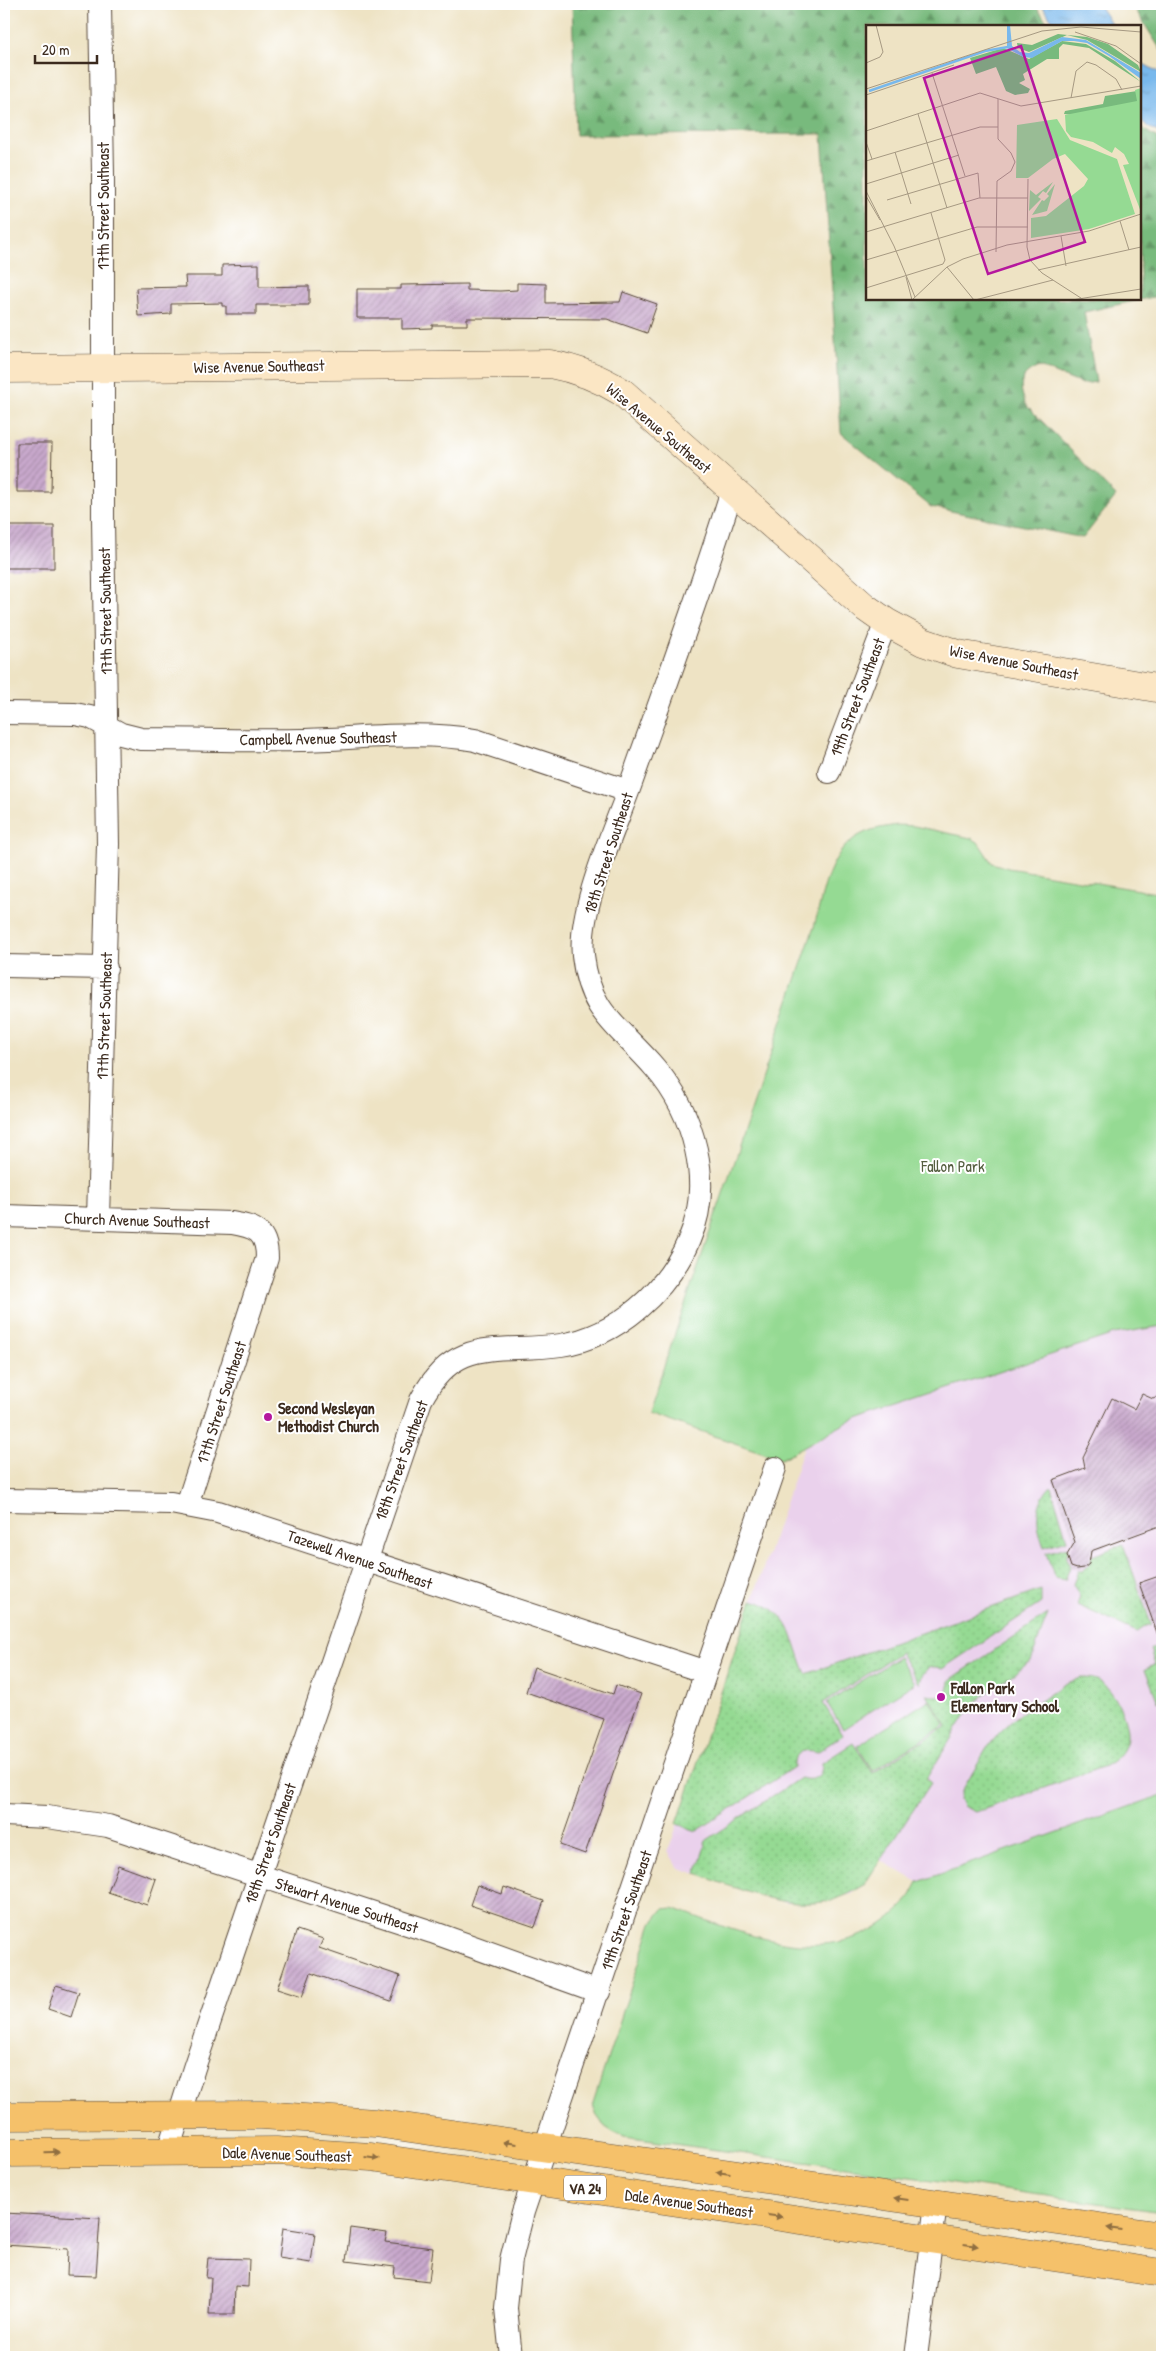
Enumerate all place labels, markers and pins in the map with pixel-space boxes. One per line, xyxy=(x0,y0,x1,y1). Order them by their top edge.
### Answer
place label: Second Wesleyan Methodist Church xyxy=(278,1397,379,1437)
marker: Second Wesleyan Methodist Church xyxy=(262,1411,274,1423)
place label: Fallon Park Elementary School xyxy=(950,1677,1060,1718)
marker: Fallon Park Elementary School xyxy=(935,1691,947,1703)

